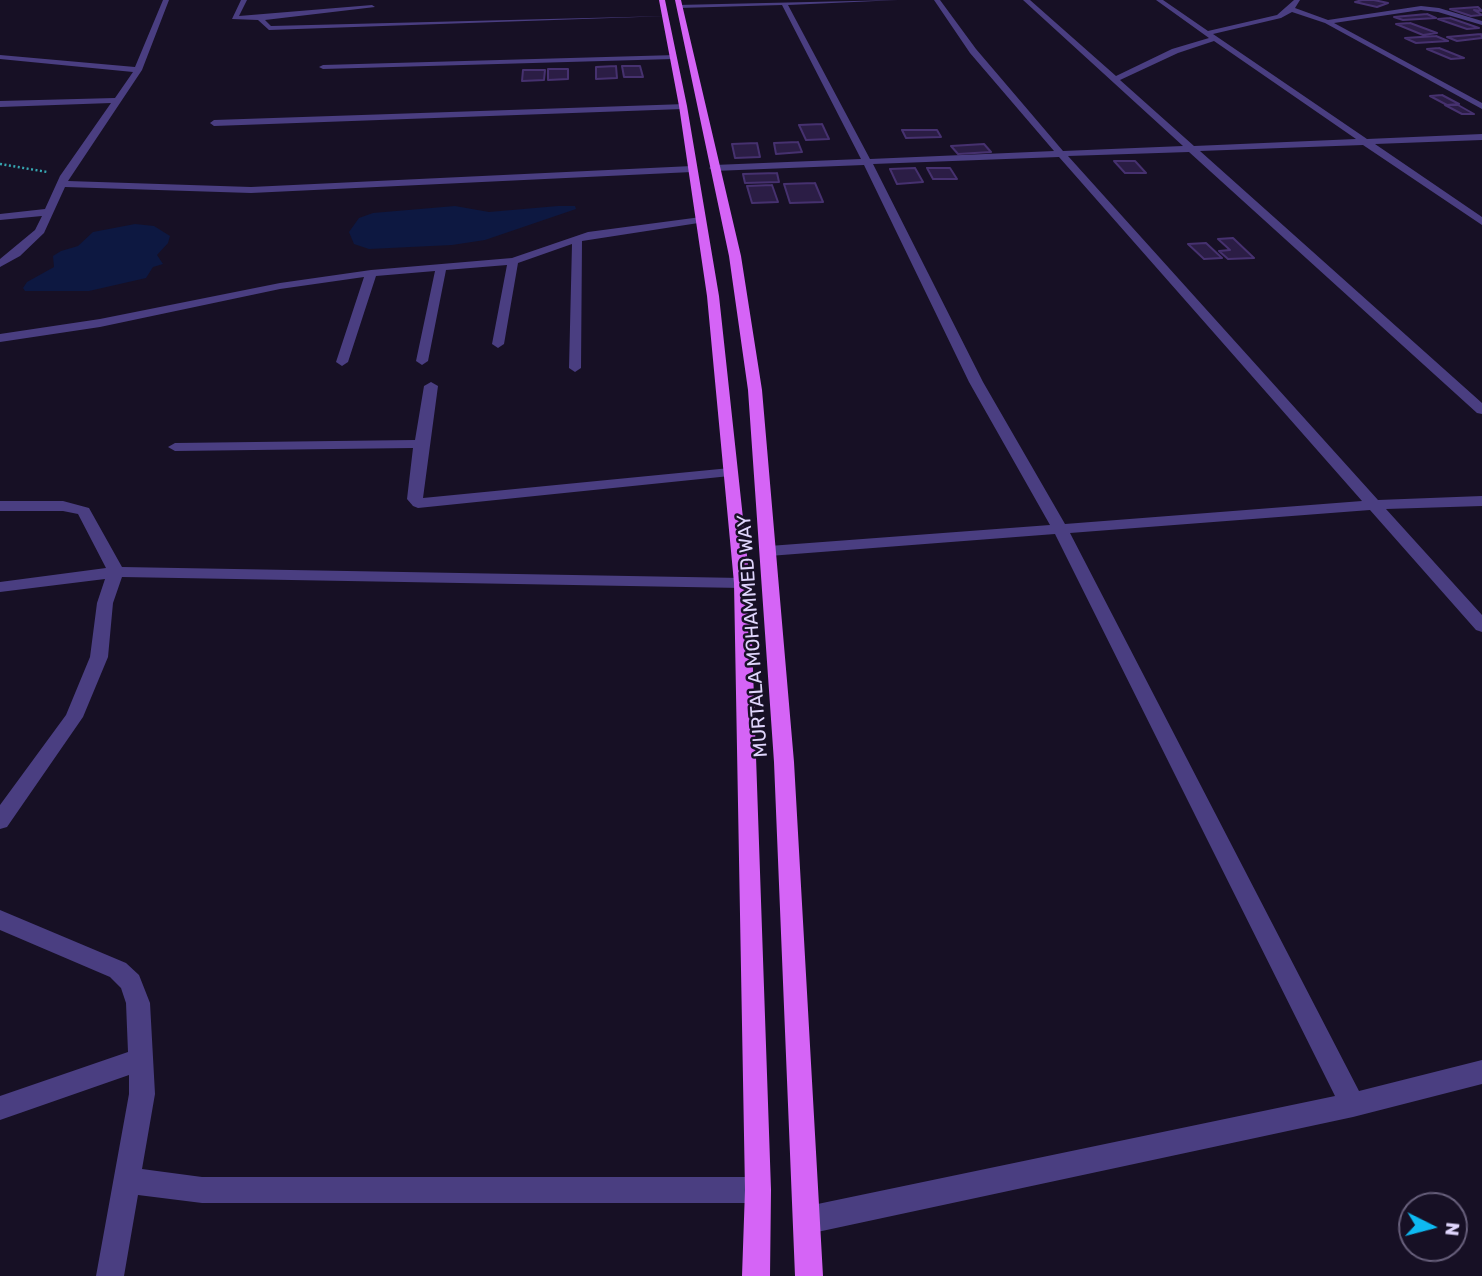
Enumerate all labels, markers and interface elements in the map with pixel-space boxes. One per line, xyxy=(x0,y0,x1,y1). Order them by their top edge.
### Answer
street label: MURTALA MOHAMMED WAY xyxy=(733,514,773,758)
north arrow xyxy=(1398,1192,1468,1262)
text: N xyxy=(1440,1221,1465,1237)

